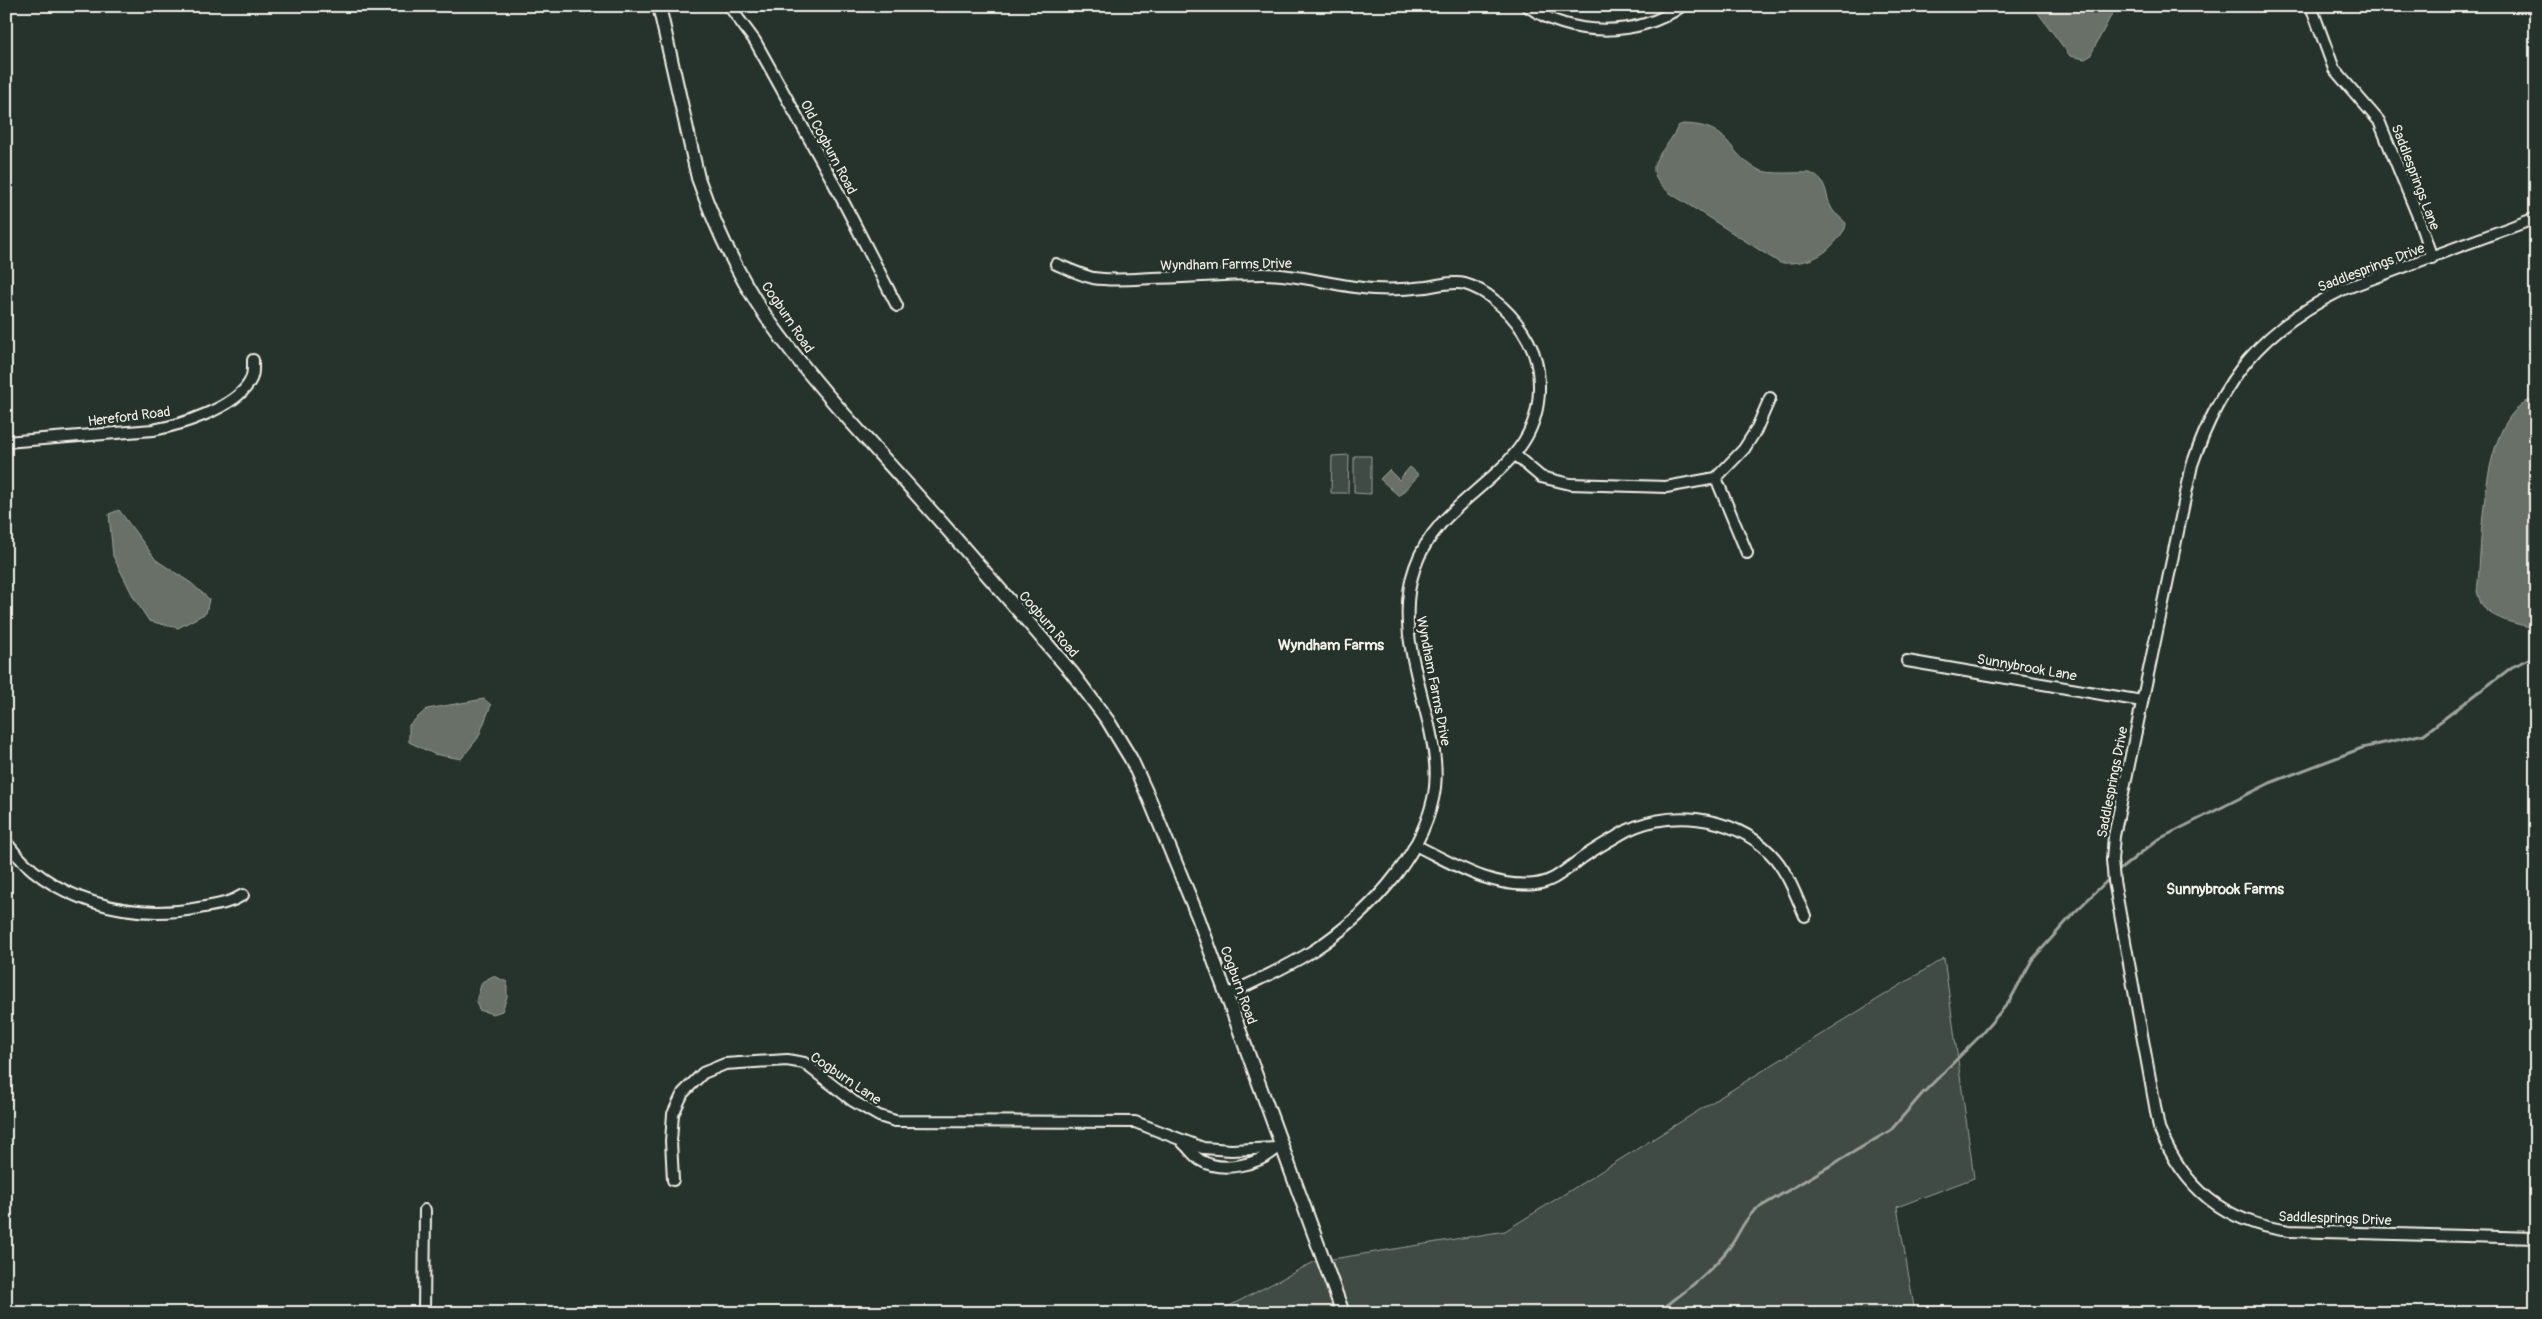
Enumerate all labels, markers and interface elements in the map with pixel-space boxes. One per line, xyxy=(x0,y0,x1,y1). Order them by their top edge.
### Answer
street label: Old Cogburn Road xyxy=(797,97,861,197)
street label: Saddlesprings Lane xyxy=(2388,122,2444,233)
street label: Saddlesprings Drive xyxy=(2315,239,2427,296)
street label: Wyndham Farms Drive xyxy=(1160,255,1292,274)
street label: Cogburn Road xyxy=(758,279,818,356)
street label: Hereford Road xyxy=(87,403,171,430)
street label: Cogburn Road xyxy=(1015,588,1082,661)
street label: Wyndham Farms Drive xyxy=(1413,615,1454,747)
district label: Wyndham Farms xyxy=(1278,636,1384,655)
street label: Sunnybrook Lane xyxy=(1976,650,2078,685)
street label: Saddlesprings Drive xyxy=(2093,725,2132,839)
district label: Sunnybrook Farms xyxy=(2166,880,2284,899)
street label: Cogburn Road xyxy=(1217,944,1261,1027)
street label: Cogburn Lane xyxy=(807,1048,884,1108)
street label: Saddlesprings Drive xyxy=(2278,1208,2392,1229)

